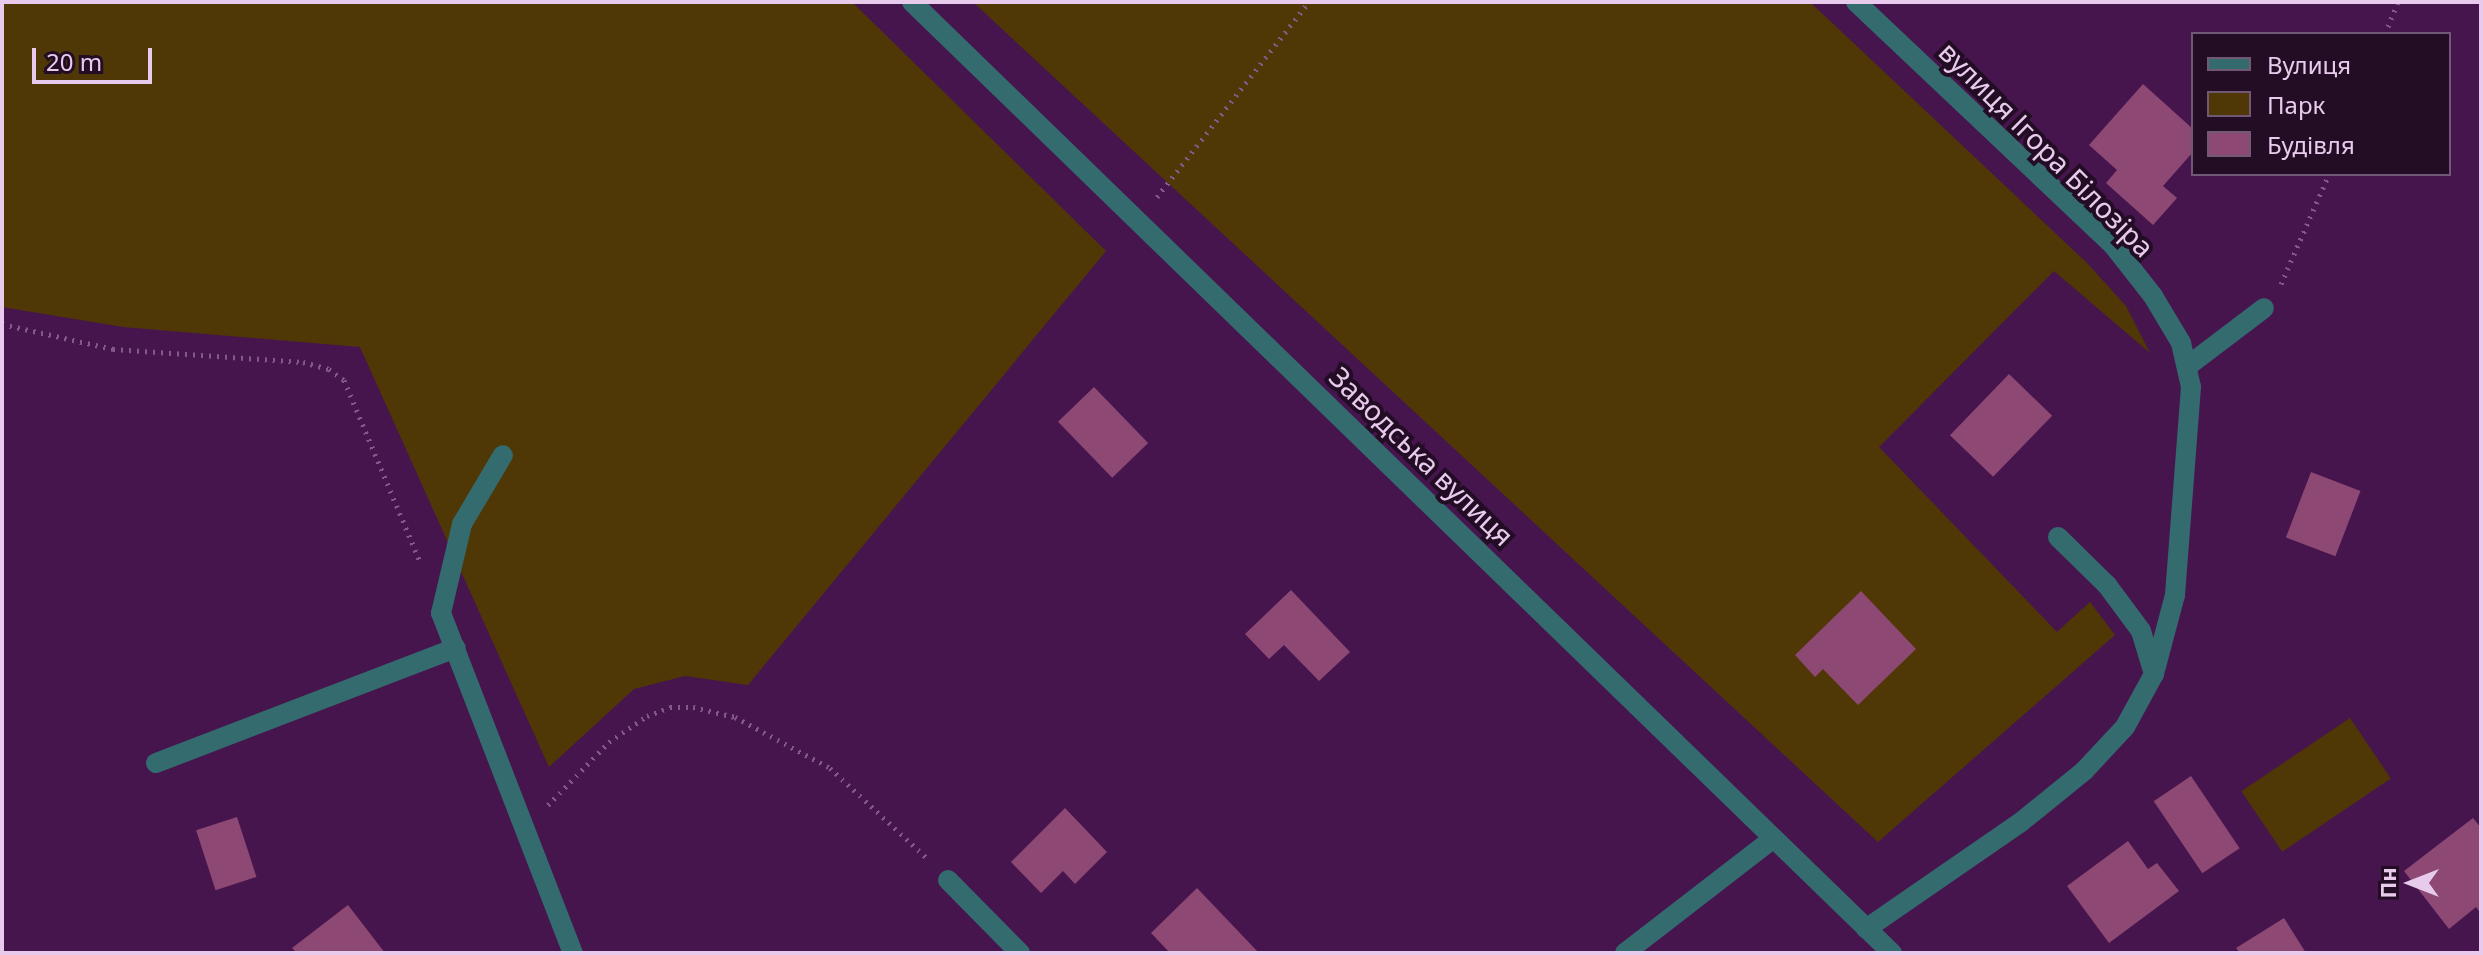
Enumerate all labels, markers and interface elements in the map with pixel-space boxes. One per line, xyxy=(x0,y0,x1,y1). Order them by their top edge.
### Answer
scale bar xyxy=(36,32,156,82)
legend xyxy=(2191,32,2451,176)
street label: вулиця Ігора Білозіра xyxy=(1933,35,2161,263)
text: 20 m xyxy=(46,45,102,78)
text: Вулиця xyxy=(2267,48,2351,81)
text: Парк xyxy=(2267,88,2325,121)
text: Будівля xyxy=(2267,128,2355,161)
street label: Заводська вулиця xyxy=(1323,360,1521,552)
north arrow xyxy=(2371,843,2451,923)
text: Пн xyxy=(2372,867,2402,899)

